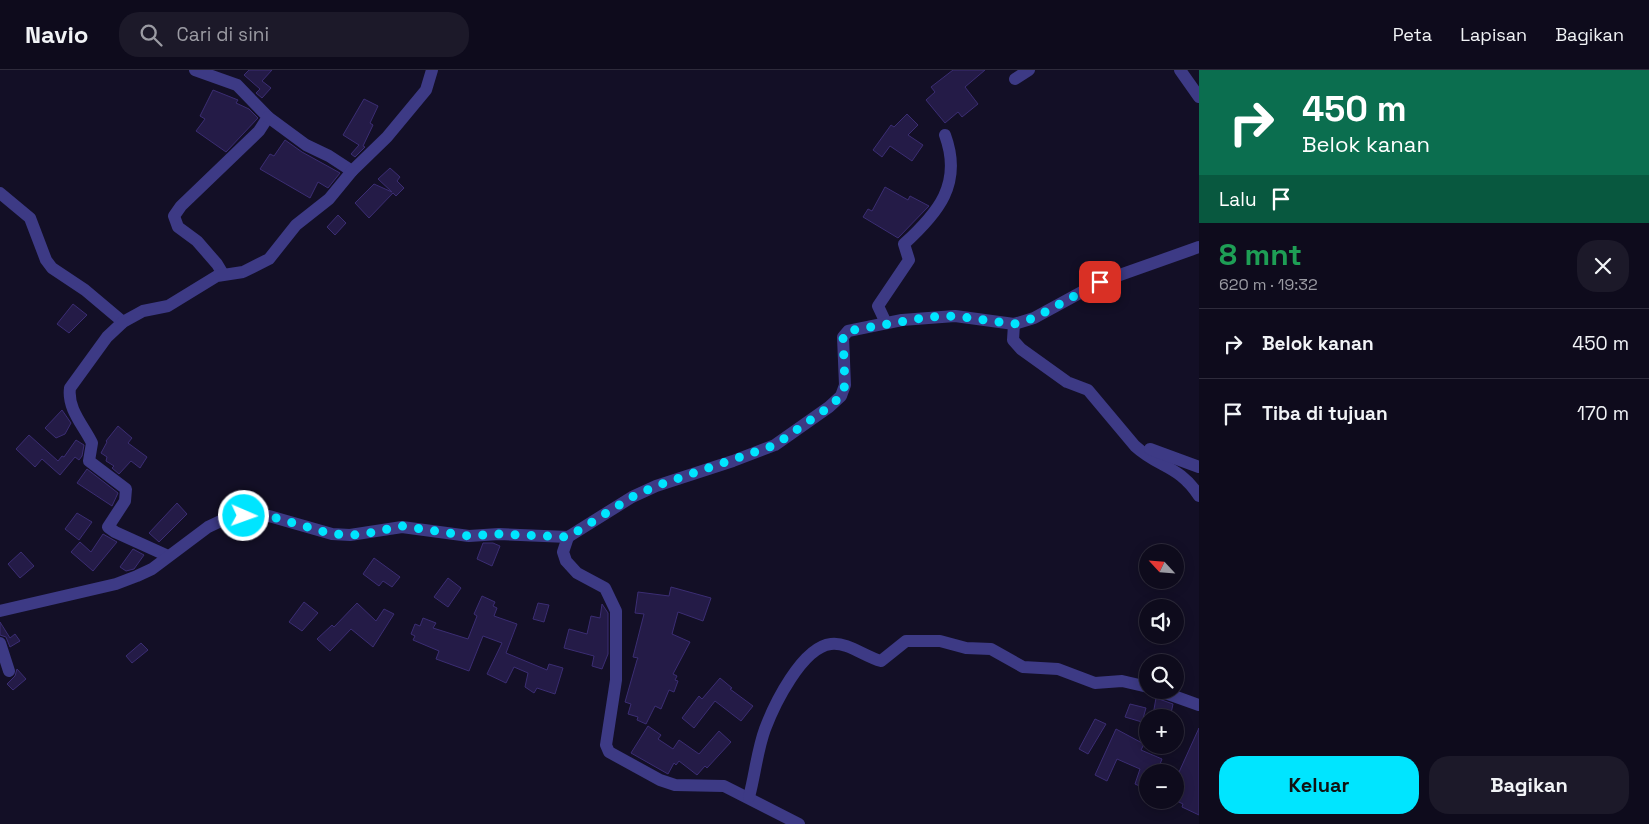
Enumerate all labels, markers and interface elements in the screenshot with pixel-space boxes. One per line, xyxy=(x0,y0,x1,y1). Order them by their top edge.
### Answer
search box xyxy=(119,12,469,57)
text: Navio xyxy=(25,19,89,50)
icon: search xyxy=(137,21,165,49)
text: Cari di sini xyxy=(177,22,269,47)
text: Peta xyxy=(1393,23,1432,46)
text: Lapisan xyxy=(1460,23,1527,46)
text: Bagikan xyxy=(1555,23,1624,46)
text: 450 m xyxy=(1302,87,1407,131)
icon: right xyxy=(1219,90,1284,155)
text: Belok kanan xyxy=(1302,130,1430,158)
icon: arrive xyxy=(1267,185,1295,213)
text: Lalu xyxy=(1219,187,1257,212)
text: 8 mnt xyxy=(1219,235,1302,274)
button: close xyxy=(1577,240,1629,292)
pin xyxy=(1079,261,1121,303)
icon: arrive xyxy=(1086,268,1114,296)
text: 620 m · 19:32 xyxy=(1219,274,1318,295)
icon: right xyxy=(1219,330,1247,358)
text: Belok kanan xyxy=(1262,331,1374,356)
text: 450 m xyxy=(1572,331,1629,356)
icon: arrive xyxy=(1219,400,1247,428)
text: Tiba di tujuan xyxy=(1262,401,1388,426)
text: 170 m xyxy=(1577,401,1629,426)
position arrow xyxy=(217,489,269,541)
north arrow xyxy=(1139,544,1184,589)
map controls xyxy=(1139,544,1184,809)
button: sound xyxy=(1139,599,1184,644)
button: search xyxy=(1139,654,1184,699)
button: + xyxy=(1139,709,1184,754)
button: Keluar xyxy=(1219,756,1419,814)
button: Bagikan xyxy=(1429,756,1629,814)
button: − xyxy=(1139,764,1184,809)

